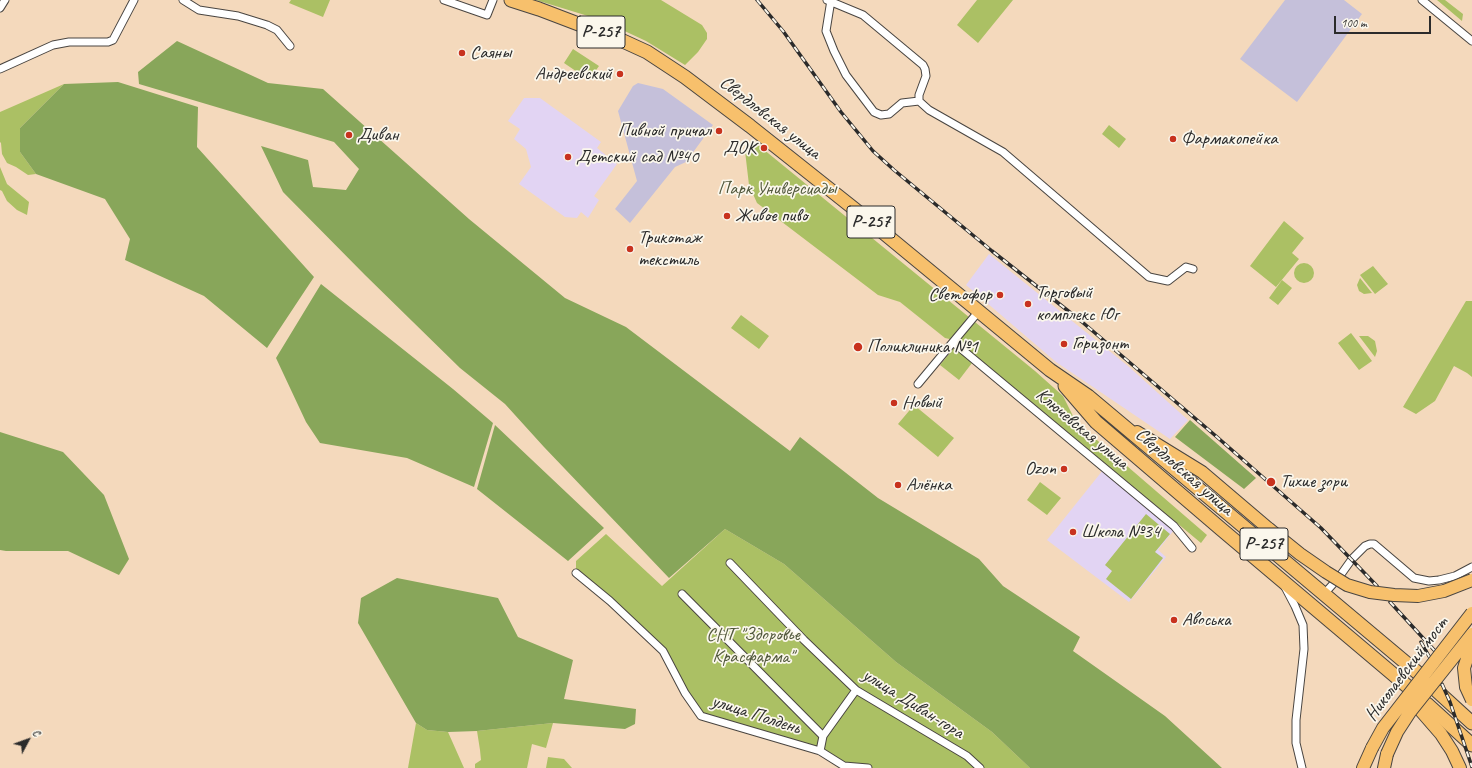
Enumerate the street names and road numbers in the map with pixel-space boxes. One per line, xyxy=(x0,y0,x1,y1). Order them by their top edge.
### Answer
road number: Р-257 xyxy=(577,16,625,48)
street label: Свердловская улица xyxy=(715,71,825,165)
road number: Р-257 xyxy=(847,206,895,238)
street label: Ключевская улица xyxy=(1031,383,1133,475)
street label: Свердловская улица xyxy=(1130,423,1238,521)
road number: Р-257 xyxy=(1240,528,1288,560)
street label: Николаевский мост xyxy=(1360,612,1454,726)
street label: улица Диван-гора xyxy=(858,664,968,744)
street label: улица Полдень xyxy=(709,690,803,740)

